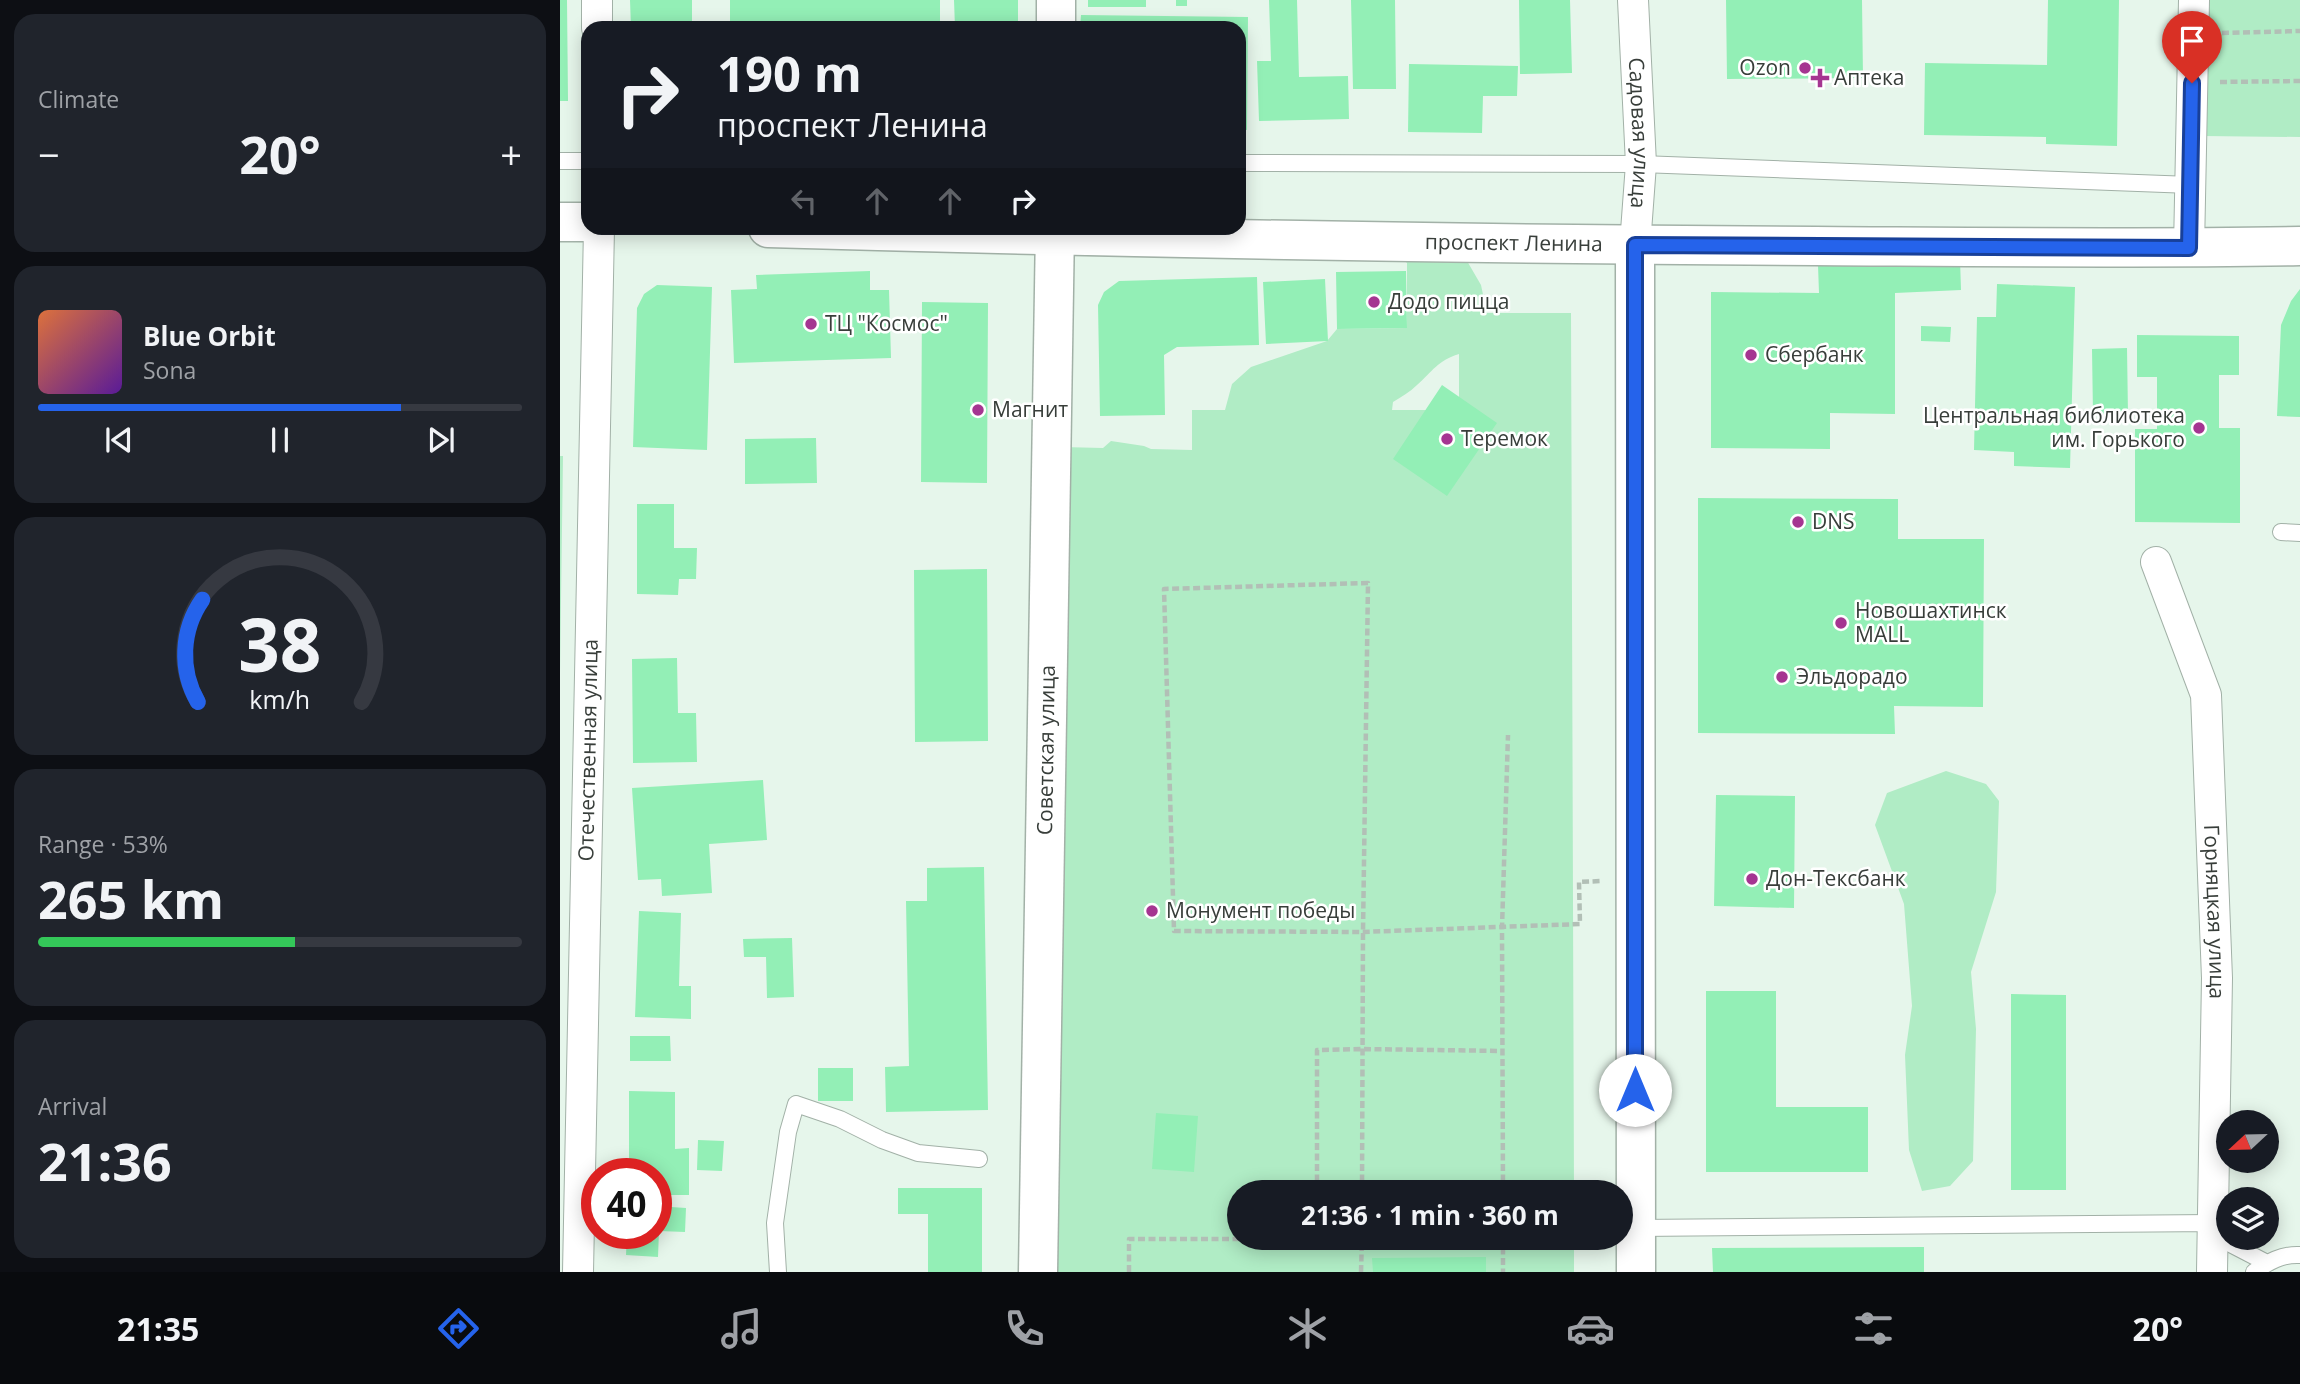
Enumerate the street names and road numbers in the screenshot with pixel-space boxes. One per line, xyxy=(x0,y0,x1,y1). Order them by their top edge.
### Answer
street label: Садовая улица xyxy=(1623,57,1656,209)
street label: проспект Ленина xyxy=(1425,227,1603,257)
street label: Отечественная улица xyxy=(571,639,604,862)
street label: Советская улица xyxy=(1030,665,1061,835)
street label: Горняцкая улица xyxy=(2198,824,2232,999)

